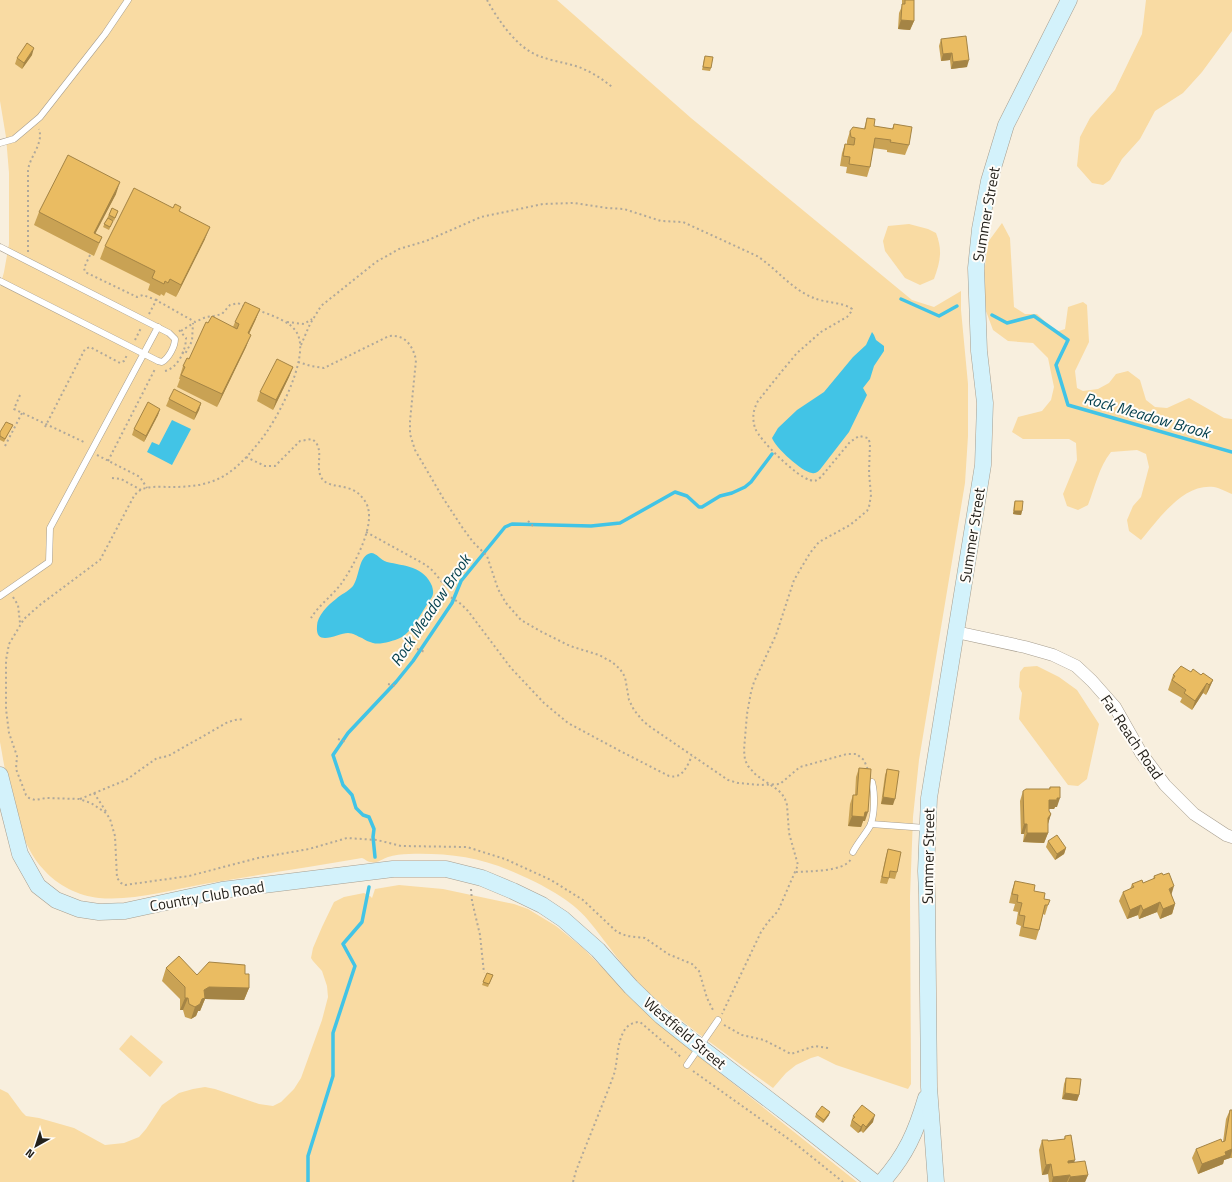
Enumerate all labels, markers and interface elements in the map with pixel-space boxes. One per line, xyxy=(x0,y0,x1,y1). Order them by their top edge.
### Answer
street label: Summer Street xyxy=(966,164,1006,263)
water label: Rock Meadow Brook xyxy=(1081,386,1214,445)
street label: Summer Street xyxy=(953,485,991,584)
water label: Rock Meadow Brook xyxy=(384,548,477,670)
street label: Far Reach Road xyxy=(1095,690,1169,784)
street label: Summer Street xyxy=(916,807,940,904)
street label: Country Club Road xyxy=(148,875,266,917)
street label: Westfield Street xyxy=(639,991,732,1075)
north arrow xyxy=(16,1126,56,1166)
text: N xyxy=(22,1145,38,1162)

